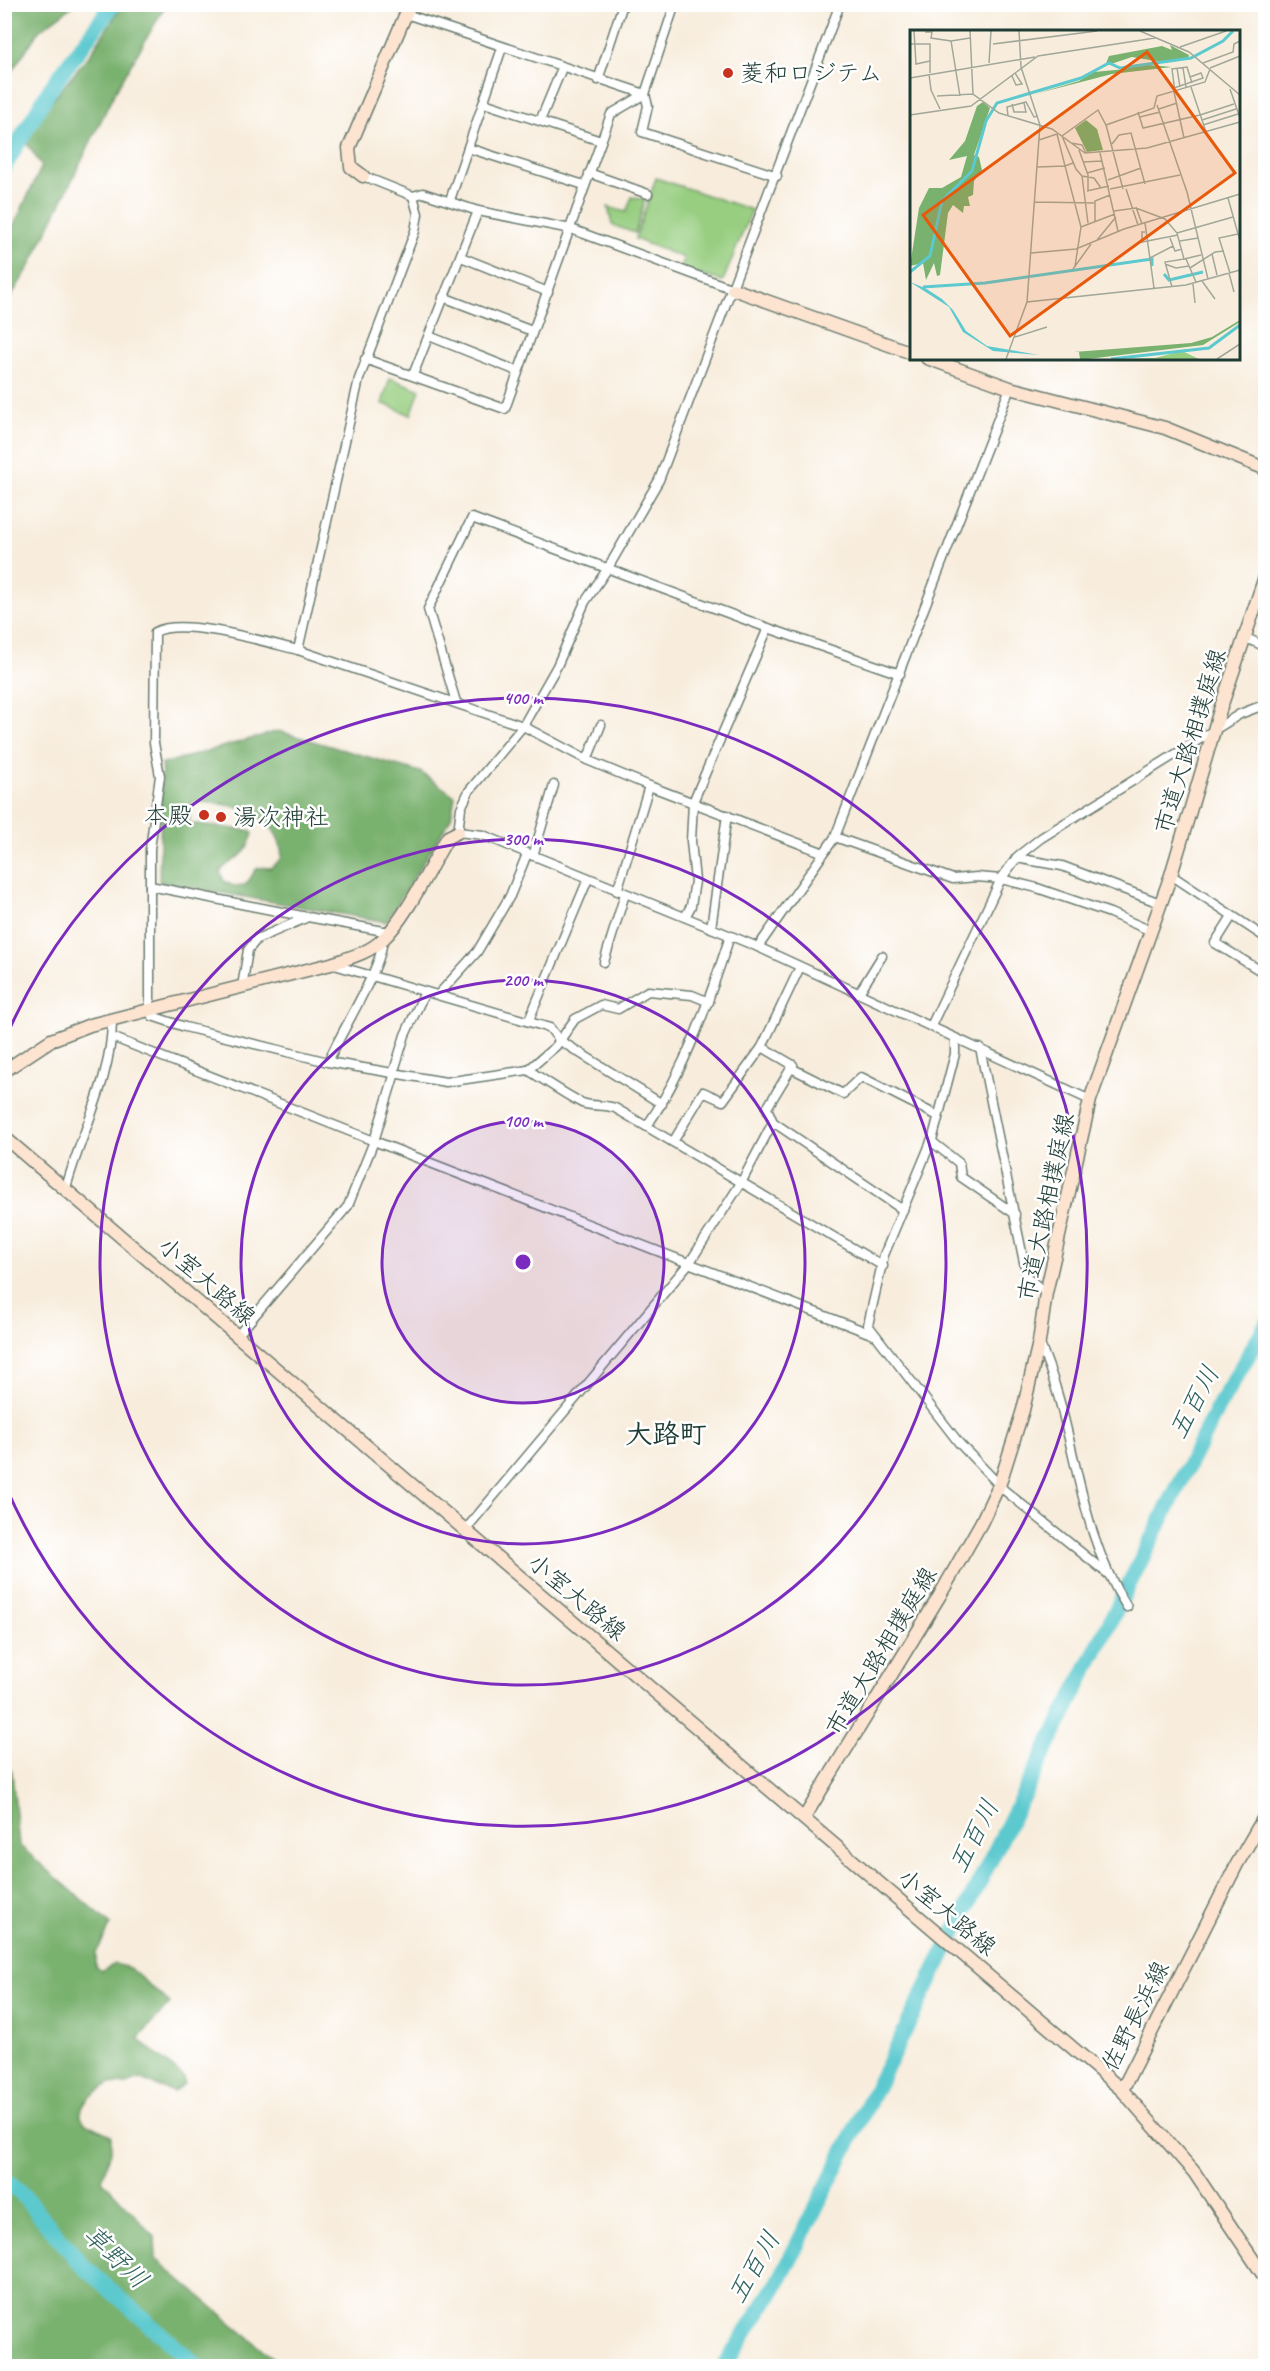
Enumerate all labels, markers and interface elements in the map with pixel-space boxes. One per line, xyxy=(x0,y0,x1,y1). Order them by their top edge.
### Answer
inset map xyxy=(910,30,1240,360)
place label: 菱和ロジテム xyxy=(740,58,883,88)
marker: 菱和ロジテム xyxy=(721,66,735,80)
street label: 市道大路相撲庭線 xyxy=(1148,645,1232,837)
text: 400 m xyxy=(504,687,544,709)
place label: 本殿 xyxy=(144,800,192,830)
place label: 湯次神社 xyxy=(233,802,329,832)
marker: 本殿 xyxy=(197,808,211,822)
marker: 湯次神社 xyxy=(214,810,228,824)
text: 300 m xyxy=(504,828,544,850)
text: 200 m xyxy=(504,969,544,991)
text: 100 m xyxy=(504,1110,544,1132)
street label: 市道大路相撲庭線 xyxy=(1011,1110,1081,1304)
street label: 小室大路線 xyxy=(152,1230,262,1332)
centre of rings xyxy=(513,1252,533,1272)
water label: 五百川 xyxy=(1161,1360,1227,1444)
district label: 大路町 xyxy=(626,1417,707,1451)
street label: 小室大路線 xyxy=(521,1547,633,1647)
street label: 市道大路相撲庭線 xyxy=(819,1561,943,1741)
water label: 五百川 xyxy=(942,1794,1006,1878)
street label: 小室大路線 xyxy=(891,1862,1003,1962)
street label: 佐野長浜線 xyxy=(1094,1956,1176,2076)
water label: 草野川 xyxy=(76,2218,156,2296)
water label: 五百川 xyxy=(720,2225,788,2309)

